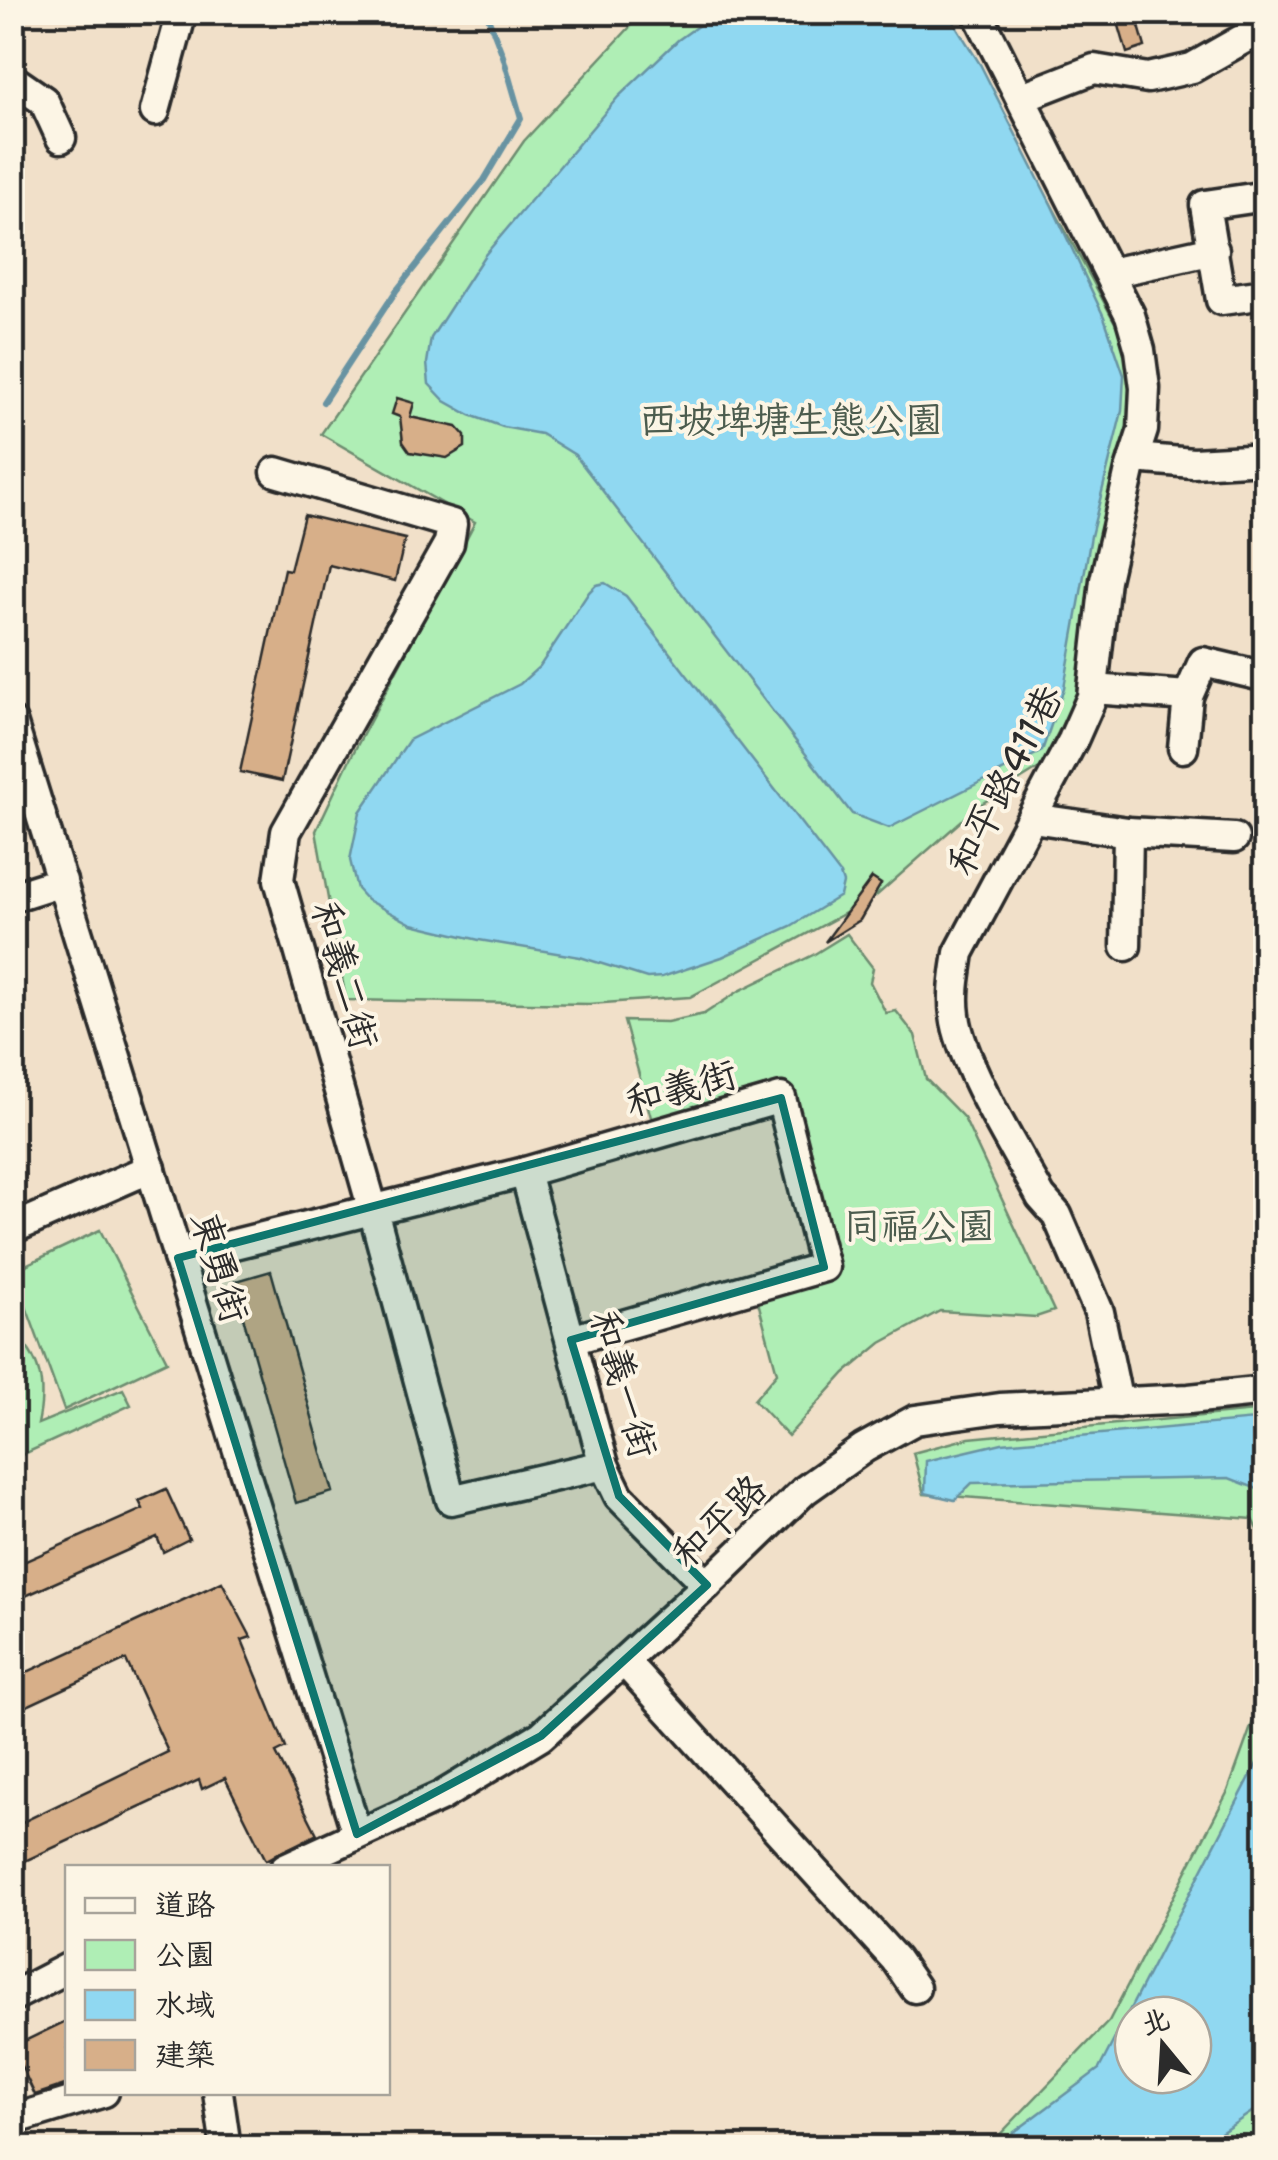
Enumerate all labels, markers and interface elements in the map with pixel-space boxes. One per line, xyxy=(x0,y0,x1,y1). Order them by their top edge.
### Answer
park label: 西坡埤塘生態公園 xyxy=(639,394,943,445)
street label: 和平路411巷 xyxy=(935,676,1074,884)
street label: 和義二街 xyxy=(300,895,391,1055)
street label: 和義街 xyxy=(619,1047,743,1128)
park label: 同福公園 xyxy=(843,1200,995,1251)
street label: 東勇街 xyxy=(179,1205,262,1329)
street label: 和義一街 xyxy=(579,1304,670,1464)
street label: 和平路 xyxy=(660,1463,777,1579)
legend xyxy=(65,1865,390,2095)
text: 道路 xyxy=(155,1884,215,1925)
text: 公園 xyxy=(155,1934,215,1975)
text: 水域 xyxy=(155,1984,215,2025)
north arrow xyxy=(1113,1995,1213,2095)
text: 北 xyxy=(1136,1999,1174,2044)
text: 建築 xyxy=(155,2034,215,2075)

